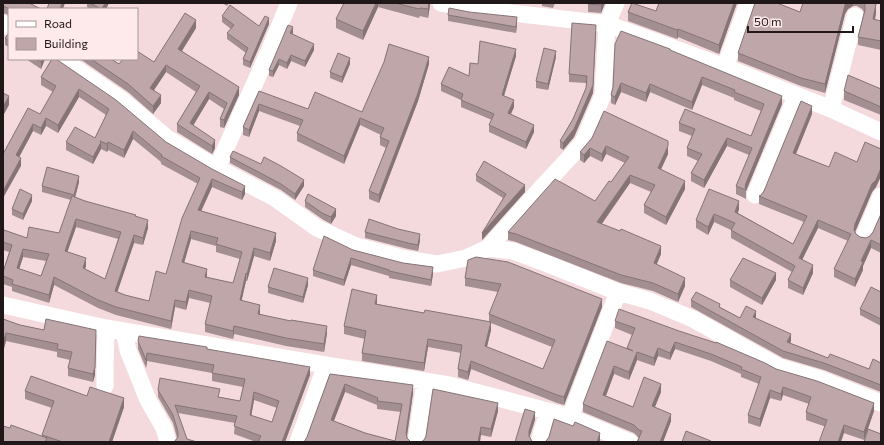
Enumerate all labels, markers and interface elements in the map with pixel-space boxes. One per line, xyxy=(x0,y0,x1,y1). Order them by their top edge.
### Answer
legend xyxy=(8,8,138,60)
scale bar xyxy=(748,8,853,34)
text: 50 m xyxy=(754,14,782,28)
text: Road xyxy=(44,16,72,30)
text: Building xyxy=(44,36,88,50)

